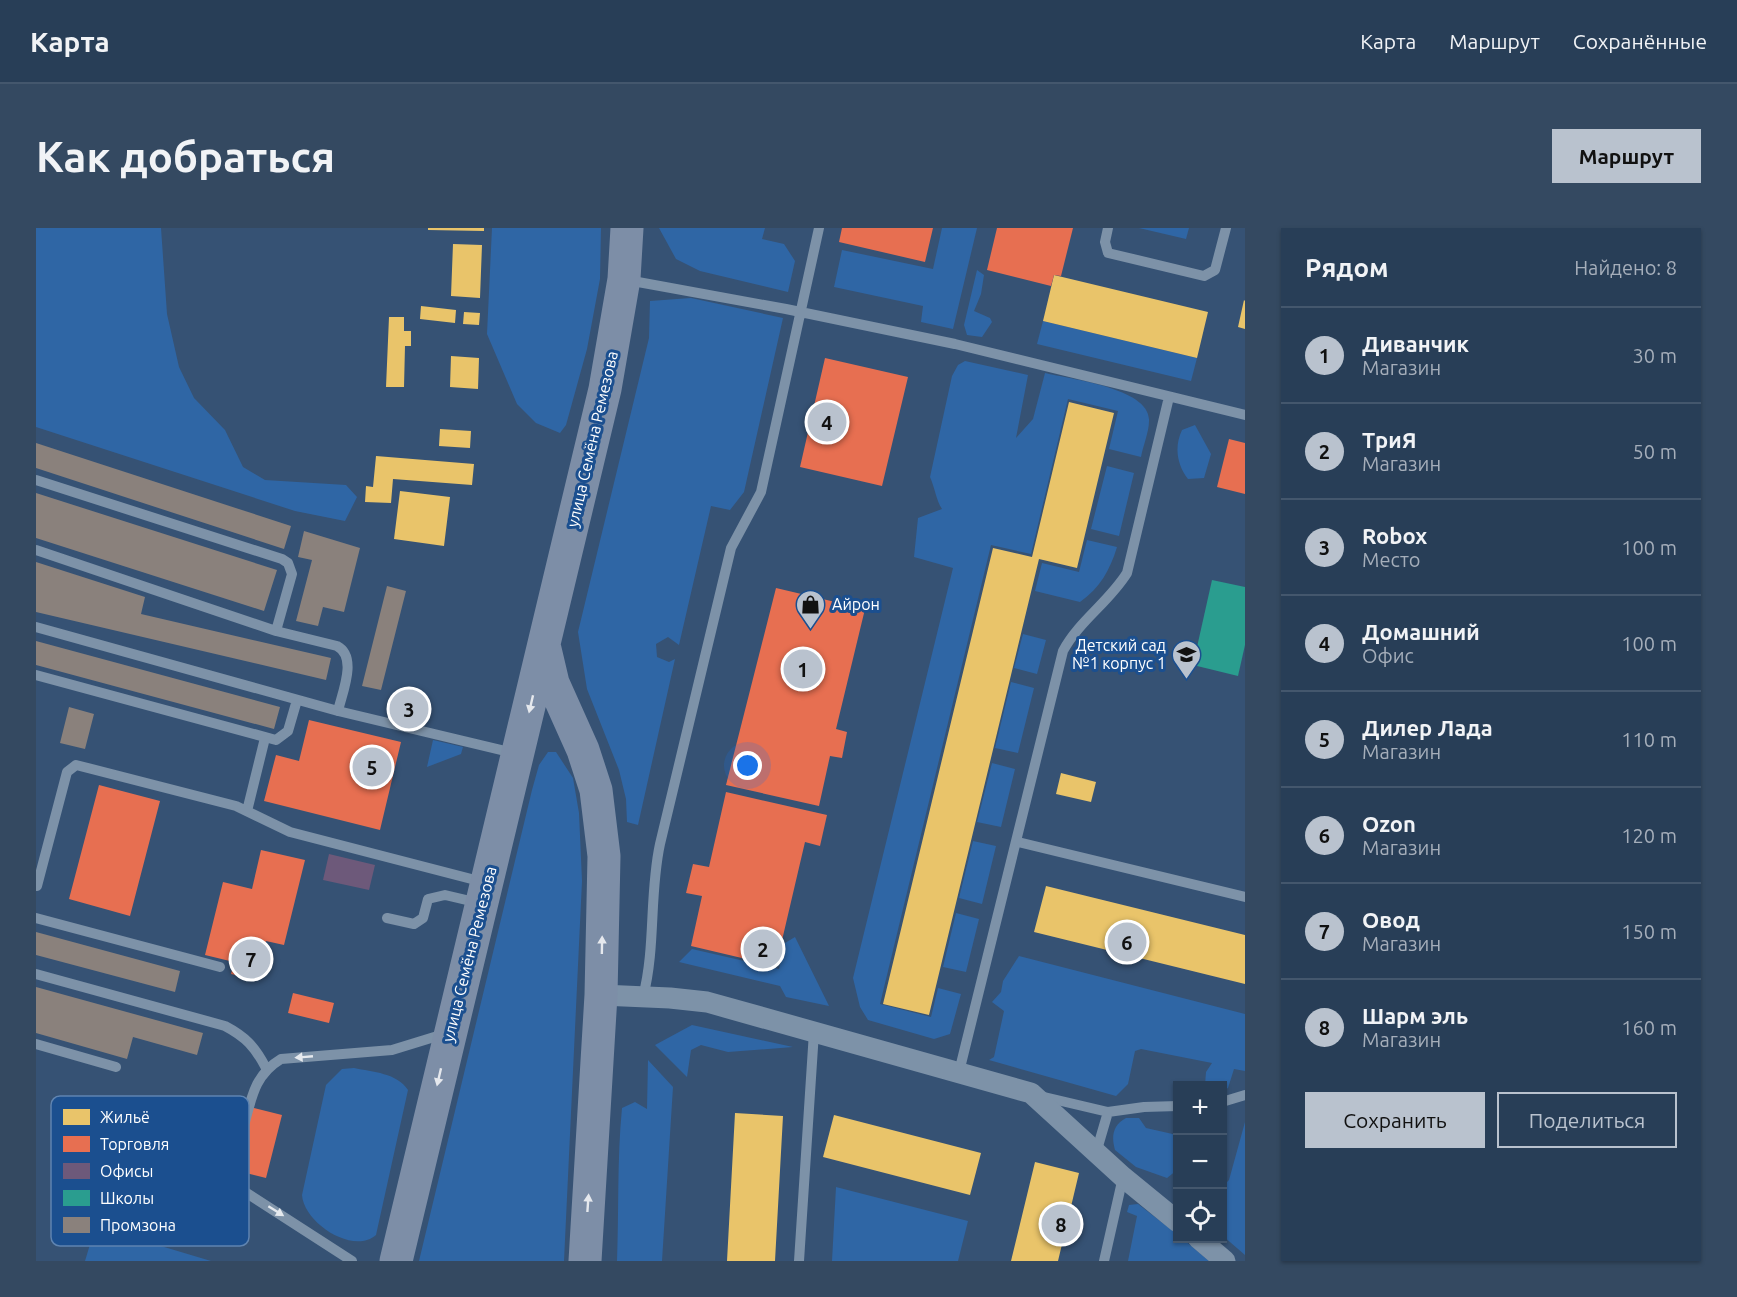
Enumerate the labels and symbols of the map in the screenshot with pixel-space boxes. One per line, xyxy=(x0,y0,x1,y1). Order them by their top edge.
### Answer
street label: улица Семёна Ремезова xyxy=(563,349,621,529)
pin: 4 xyxy=(808,400,846,444)
shop icon: Айрон xyxy=(795,588,827,630)
place label: Айрон xyxy=(832,595,880,613)
place label: Детский сад №1 корпус 1 xyxy=(1072,636,1166,672)
school or university icon: Детский сад №1 корпус 1 xyxy=(1171,638,1203,680)
pin: 1 xyxy=(784,646,822,692)
pin: 3 xyxy=(390,686,428,732)
one-way arrow xyxy=(526,695,535,714)
pin: 5 xyxy=(352,744,392,790)
your location xyxy=(733,751,762,780)
street label: улица Семёна Ремезова xyxy=(438,864,500,1044)
pin: 6 xyxy=(1108,920,1146,964)
pin: 2 xyxy=(744,926,782,972)
pin: 7 xyxy=(232,936,270,982)
one-way arrow xyxy=(598,936,607,955)
one-way arrow xyxy=(294,1052,313,1062)
one-way arrow xyxy=(434,1068,444,1086)
legend xyxy=(51,1096,249,1246)
text: Жильё xyxy=(100,1108,150,1126)
text: Торговля xyxy=(100,1135,169,1153)
text: Офисы xyxy=(100,1162,153,1180)
text: Школы xyxy=(100,1189,154,1207)
one-way arrow xyxy=(584,1193,593,1212)
pin: 8 xyxy=(1042,1202,1080,1246)
one-way arrow xyxy=(268,1206,284,1217)
text: Промзона xyxy=(100,1216,176,1234)

